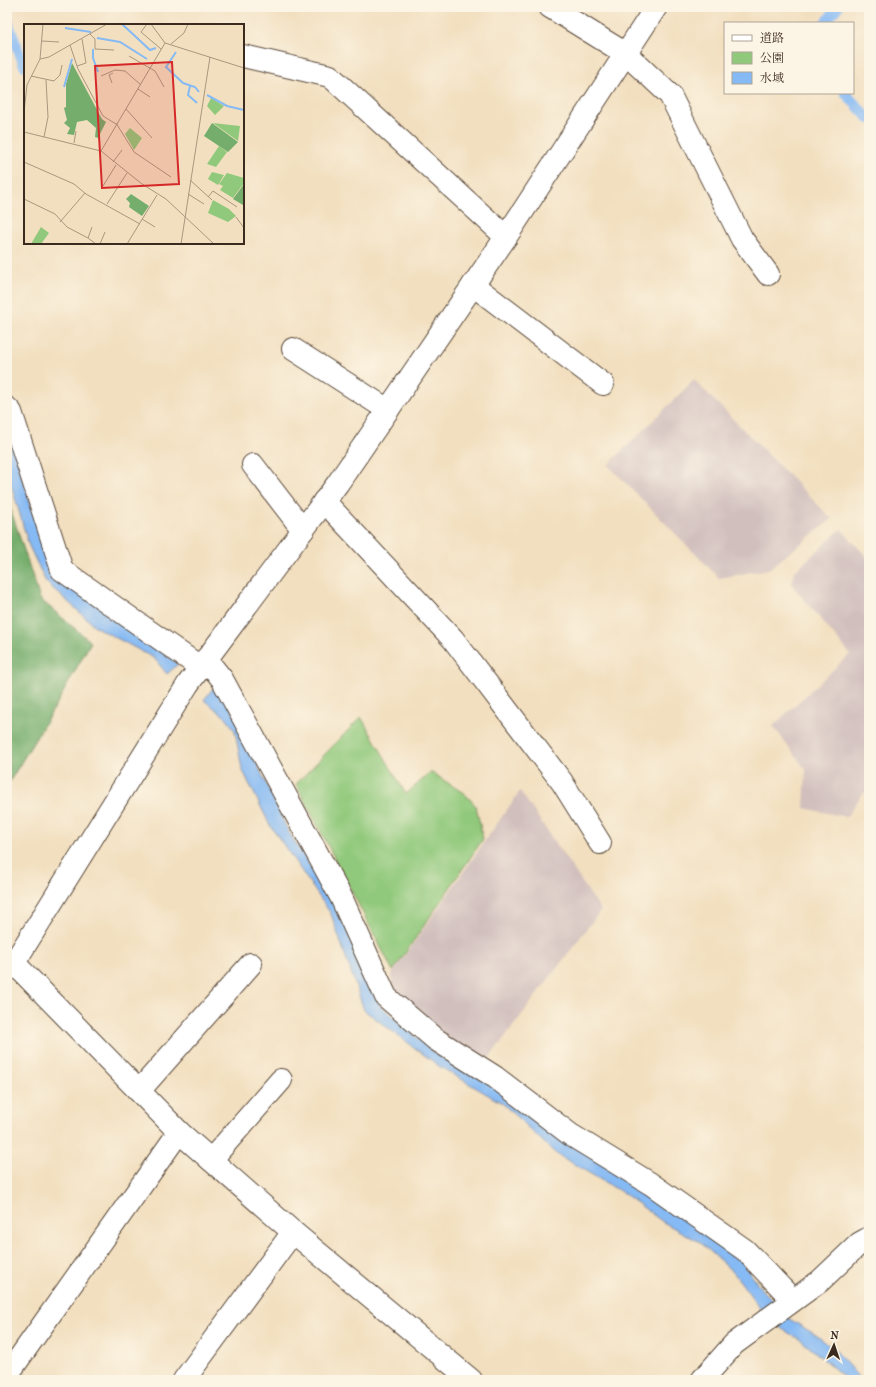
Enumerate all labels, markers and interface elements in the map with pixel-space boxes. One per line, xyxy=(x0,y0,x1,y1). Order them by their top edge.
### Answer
legend xyxy=(724,22,854,94)
inset map xyxy=(24,24,244,244)
text: 道路 xyxy=(760,31,784,45)
text: 公園 xyxy=(760,51,784,65)
text: 水域 xyxy=(760,71,784,85)
north arrow xyxy=(814,1325,854,1365)
text: N xyxy=(830,1329,840,1342)

